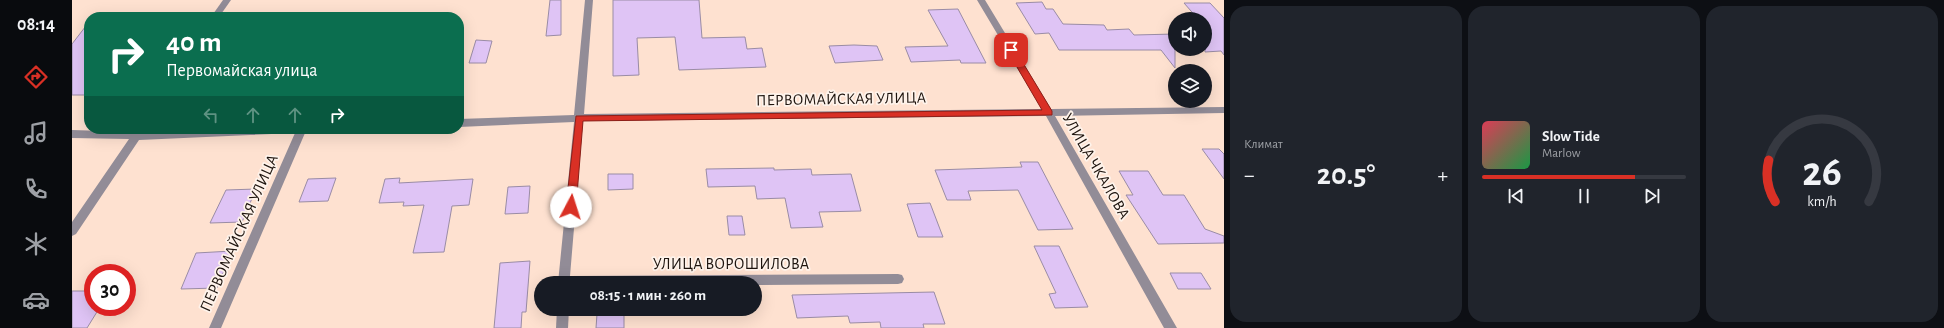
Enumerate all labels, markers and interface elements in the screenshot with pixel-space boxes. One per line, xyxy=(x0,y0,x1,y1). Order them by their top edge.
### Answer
map controls xyxy=(1168,12,1212,108)
button: sound xyxy=(1168,12,1212,56)
text: 08:14 xyxy=(17,16,55,34)
icon: right xyxy=(100,28,152,80)
text: 40 m xyxy=(166,29,222,57)
pin xyxy=(994,33,1028,67)
icon: arrive xyxy=(1000,39,1022,61)
text: Первомайская улица xyxy=(166,62,318,80)
icon: directions xyxy=(22,63,50,91)
button: layers xyxy=(1168,64,1212,108)
street label: ПЕРВОМАЙСКАЯ УЛИЦА xyxy=(756,89,927,108)
icon: left xyxy=(200,104,222,126)
icon: ahead xyxy=(242,104,264,126)
icon: ahead xyxy=(284,104,306,126)
icon: right xyxy=(326,104,348,126)
street label: УЛИЦА ЧКАЛОВА xyxy=(1059,110,1133,222)
icon: music xyxy=(22,119,50,147)
text: Slow Tide xyxy=(1542,129,1600,144)
text: Климат xyxy=(1244,138,1283,151)
text: Marlow xyxy=(1542,147,1580,160)
street label: ПЕРВОМАЙСКАЯ УЛИЦА xyxy=(196,151,281,314)
text: 26 xyxy=(1802,152,1842,193)
text: 20.5° xyxy=(1317,160,1375,190)
text: − xyxy=(1244,164,1255,186)
text: + xyxy=(1437,164,1448,186)
icon: phone xyxy=(22,175,50,203)
icon: previous xyxy=(1505,185,1527,207)
icon: pause xyxy=(1573,185,1595,207)
icon: next xyxy=(1641,185,1663,207)
position arrow xyxy=(550,186,592,228)
text: km/h xyxy=(1807,195,1837,209)
icon: climate xyxy=(22,230,50,258)
street label: УЛИЦА ВОРОШИЛОВА xyxy=(653,256,810,272)
speed limit sign: 30 xyxy=(84,264,136,316)
icon: car xyxy=(22,286,50,314)
text: 08:15 · 1 мин · 260 m xyxy=(590,288,706,303)

